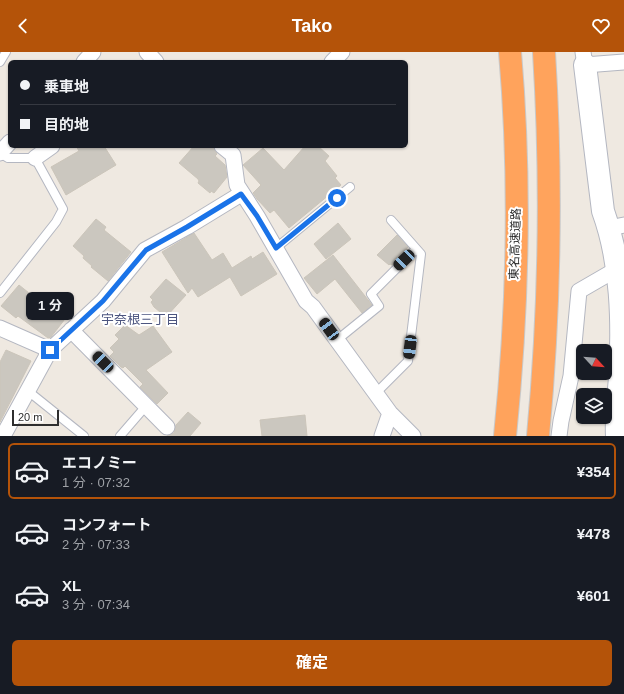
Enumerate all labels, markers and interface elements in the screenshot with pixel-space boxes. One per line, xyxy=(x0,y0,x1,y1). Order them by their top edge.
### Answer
icon: back xyxy=(12,15,34,37)
icon: heart xyxy=(590,15,612,37)
text: Tako xyxy=(292,16,332,36)
text: 乗車地 xyxy=(44,78,89,95)
text: 目的地 xyxy=(44,116,89,133)
route start xyxy=(328,189,346,207)
street label: 東名高速道路 xyxy=(507,208,523,280)
car xyxy=(391,247,417,273)
callout: 1 分 xyxy=(26,292,74,320)
text: 1 分 xyxy=(38,298,62,313)
district label: 宇奈根三丁目 xyxy=(101,312,179,327)
car xyxy=(317,316,341,342)
car xyxy=(403,334,417,360)
route end xyxy=(41,341,59,359)
north arrow xyxy=(576,344,612,380)
map controls xyxy=(576,344,612,424)
car xyxy=(90,349,116,375)
button: layers xyxy=(576,388,612,424)
scale bar xyxy=(12,408,59,427)
text: 20 m xyxy=(18,411,42,423)
icon: car xyxy=(14,453,50,489)
text: エコノミー xyxy=(62,454,137,471)
text: ¥354 xyxy=(577,463,610,480)
text: 1 分 · 07:32 xyxy=(62,475,130,490)
icon: car xyxy=(14,515,50,551)
text: コンフォート xyxy=(62,516,152,533)
text: ¥478 xyxy=(577,525,610,542)
text: 2 分 · 07:33 xyxy=(62,537,130,552)
icon: car xyxy=(14,577,50,613)
text: XL xyxy=(62,577,81,594)
text: ¥601 xyxy=(577,587,610,604)
text: 3 分 · 07:34 xyxy=(62,597,130,612)
button: 確定 xyxy=(12,640,612,686)

